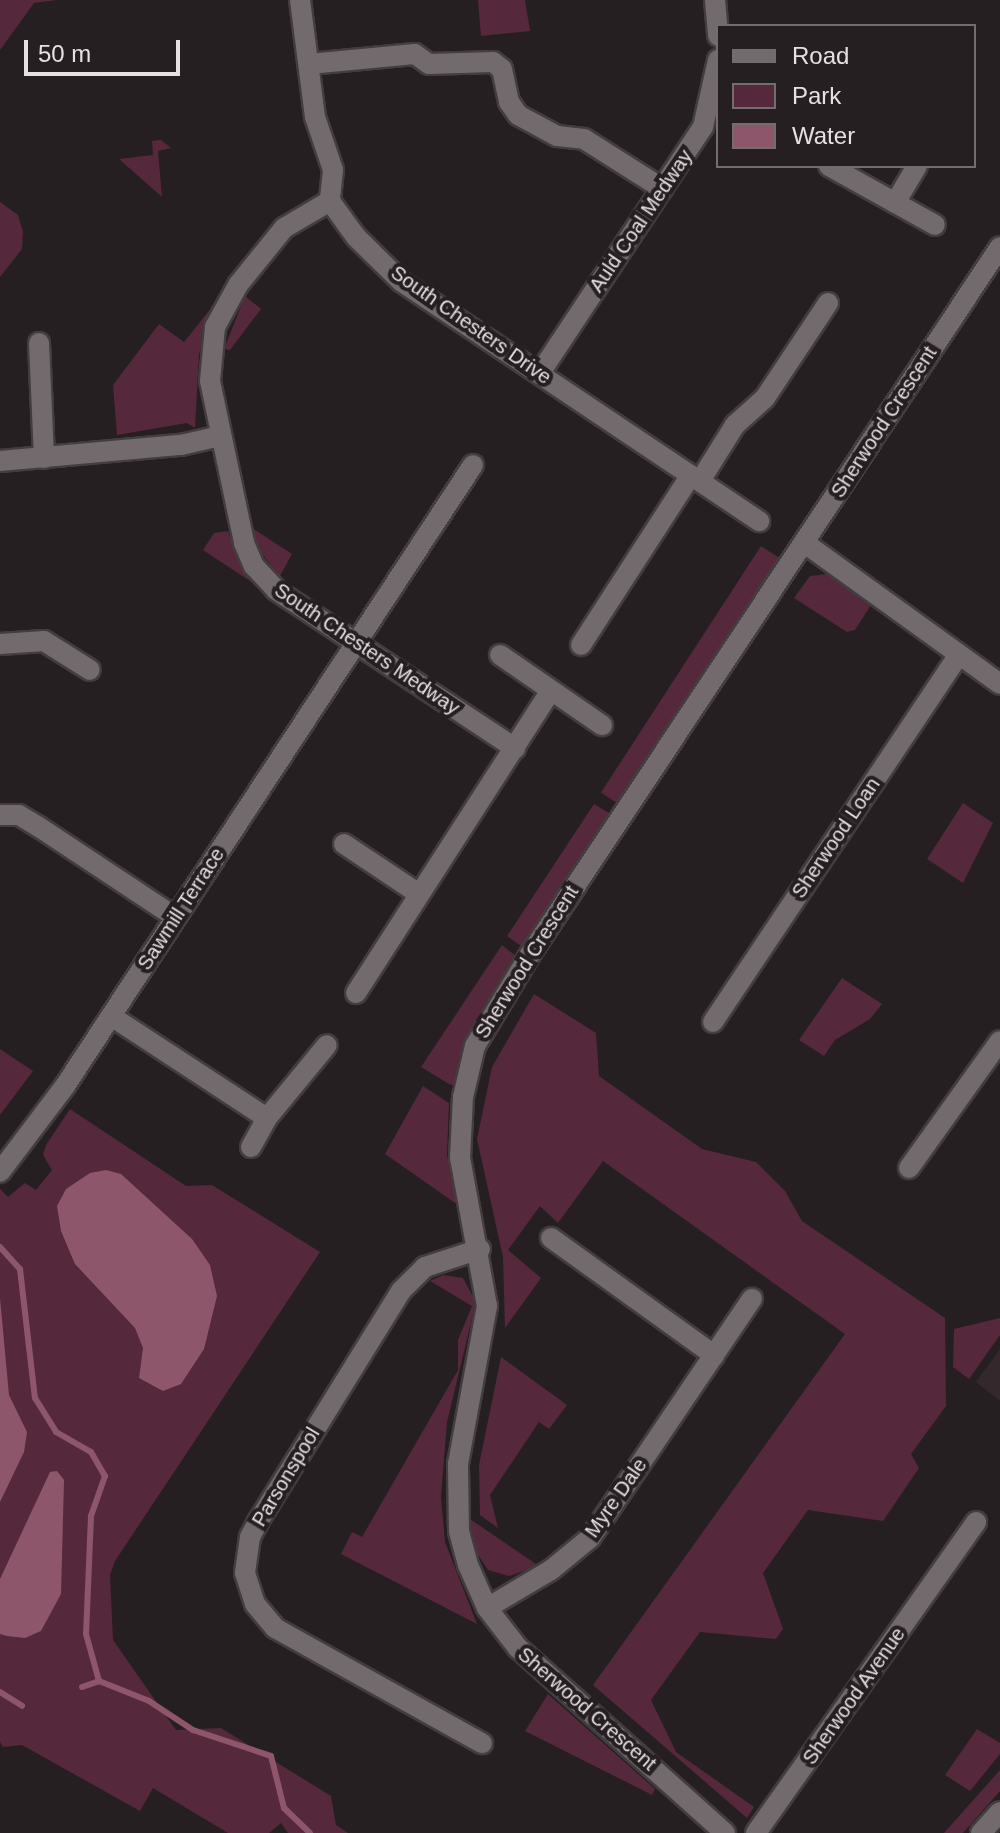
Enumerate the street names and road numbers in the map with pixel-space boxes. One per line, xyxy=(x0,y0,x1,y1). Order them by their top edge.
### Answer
street label: Auld Coal Medway xyxy=(584,145,698,297)
street label: South Chesters Drive xyxy=(386,261,556,389)
street label: Sherwood Crescent xyxy=(826,342,942,502)
street label: South Chesters Medway xyxy=(270,578,464,720)
street label: Sherwood Loan xyxy=(787,773,885,903)
street label: Sawmill Terrace xyxy=(133,843,229,975)
street label: Sherwood Crescent xyxy=(470,881,584,1043)
street label: Parsonspool xyxy=(247,1423,325,1531)
street label: Myre Dale xyxy=(580,1454,652,1542)
street label: Sherwood Avenue xyxy=(797,1622,911,1770)
street label: Sherwood Crescent xyxy=(513,1642,661,1776)

